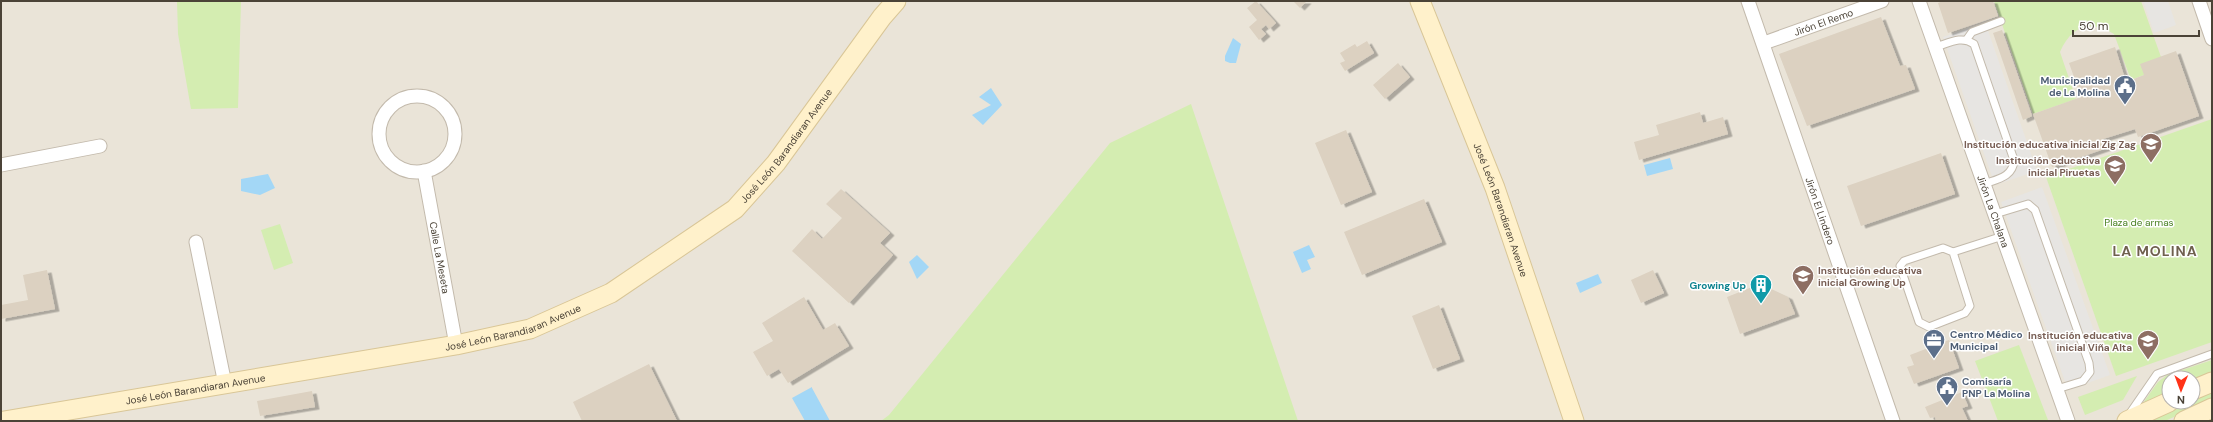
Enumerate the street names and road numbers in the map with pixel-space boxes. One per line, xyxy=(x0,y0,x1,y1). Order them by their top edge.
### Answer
street label: Jirón El Remo xyxy=(1792,6,1855,39)
street label: José León Barandiaran Avenue xyxy=(738,86,835,206)
street label: José León Barandiaran Avenue xyxy=(1471,141,1531,279)
street label: Jirón La Chalana xyxy=(1974,173,2012,249)
street label: Jirón El Lindero xyxy=(1802,175,1838,247)
street label: Calle La Meseta xyxy=(426,221,452,295)
street label: José León Barandiaran Avenue xyxy=(444,301,583,354)
street label: José León Barandiaran Avenue xyxy=(125,371,267,407)

